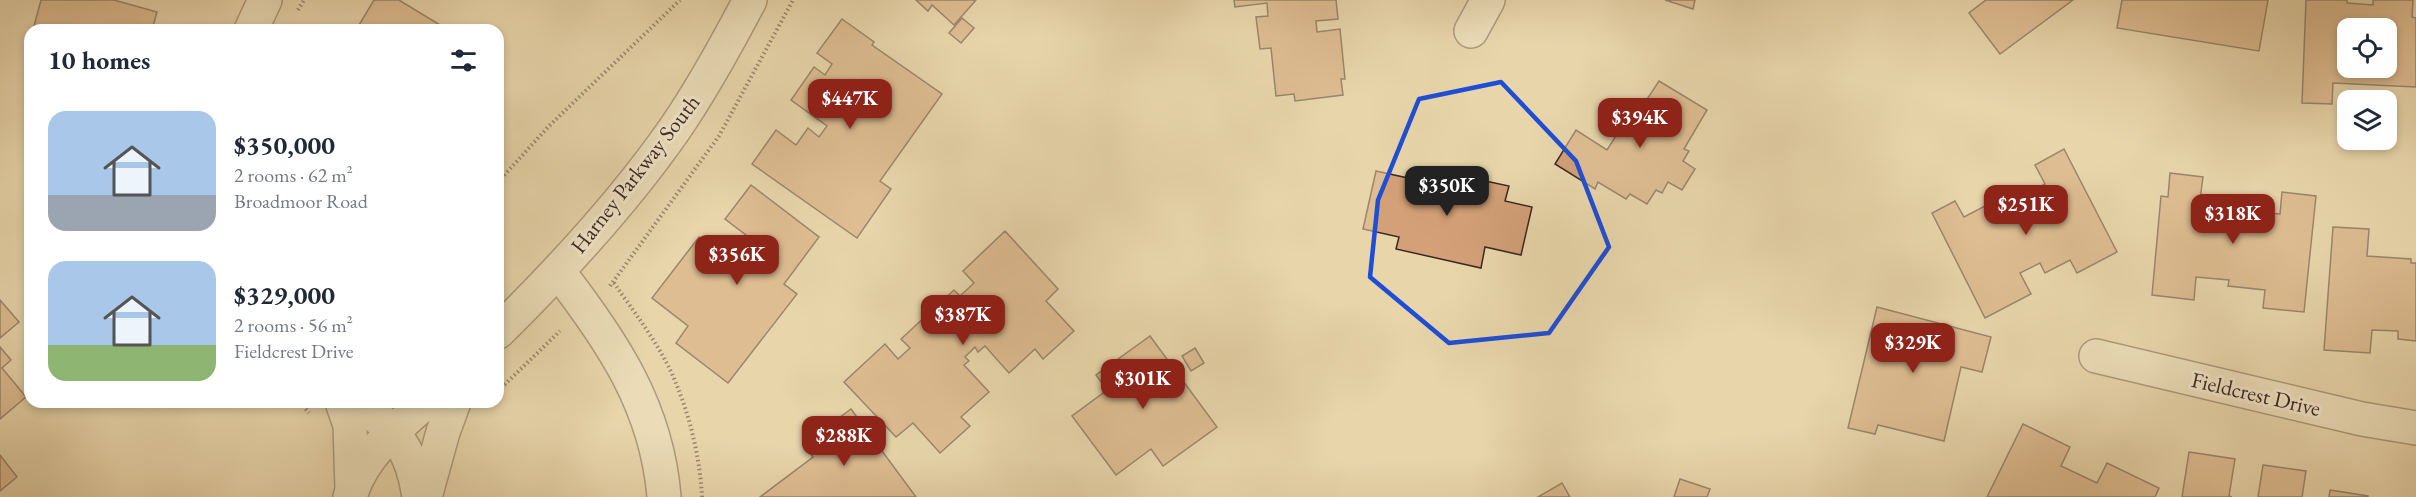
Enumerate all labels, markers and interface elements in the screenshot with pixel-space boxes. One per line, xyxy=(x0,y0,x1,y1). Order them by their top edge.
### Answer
map controls xyxy=(2337,18,2397,150)
button: locate xyxy=(2337,18,2397,78)
text: 10 homes xyxy=(48,43,150,77)
icon: filters xyxy=(447,44,480,77)
pin: $447K xyxy=(808,79,892,130)
text: $447K xyxy=(822,85,878,111)
street label: Harney Parkway South xyxy=(564,89,706,259)
button: layers xyxy=(2337,90,2397,150)
pin: $394K xyxy=(1598,98,1682,149)
text: $394K xyxy=(1612,104,1668,130)
text: $350,000 xyxy=(234,128,335,162)
icon: home xyxy=(96,135,168,207)
text: 2 rooms · 62 m² xyxy=(234,162,353,188)
pin: $350K xyxy=(1405,166,1489,217)
text: $350K xyxy=(1419,172,1475,198)
pin: $251K xyxy=(1984,185,2068,236)
text: Broadmoor Road xyxy=(234,188,368,214)
text: $251K xyxy=(1998,191,2054,217)
pin: $318K xyxy=(2191,194,2275,245)
text: $318K xyxy=(2205,200,2261,226)
pin: $356K xyxy=(695,235,779,286)
text: $356K xyxy=(709,241,765,267)
text: $329,000 xyxy=(234,278,335,312)
icon: home xyxy=(96,285,168,357)
pin: $387K xyxy=(921,295,1005,346)
text: $387K xyxy=(935,301,991,327)
text: 2 rooms · 56 m² xyxy=(234,312,353,338)
pin: $329K xyxy=(1871,323,1955,374)
text: $329K xyxy=(1885,329,1941,355)
text: Fieldcrest Drive xyxy=(234,338,354,364)
pin: $301K xyxy=(1101,359,1185,410)
text: $301K xyxy=(1115,365,1171,391)
street label: Fieldcrest Drive xyxy=(2189,365,2324,423)
pin: $288K xyxy=(802,416,886,467)
text: $288K xyxy=(816,422,872,448)

